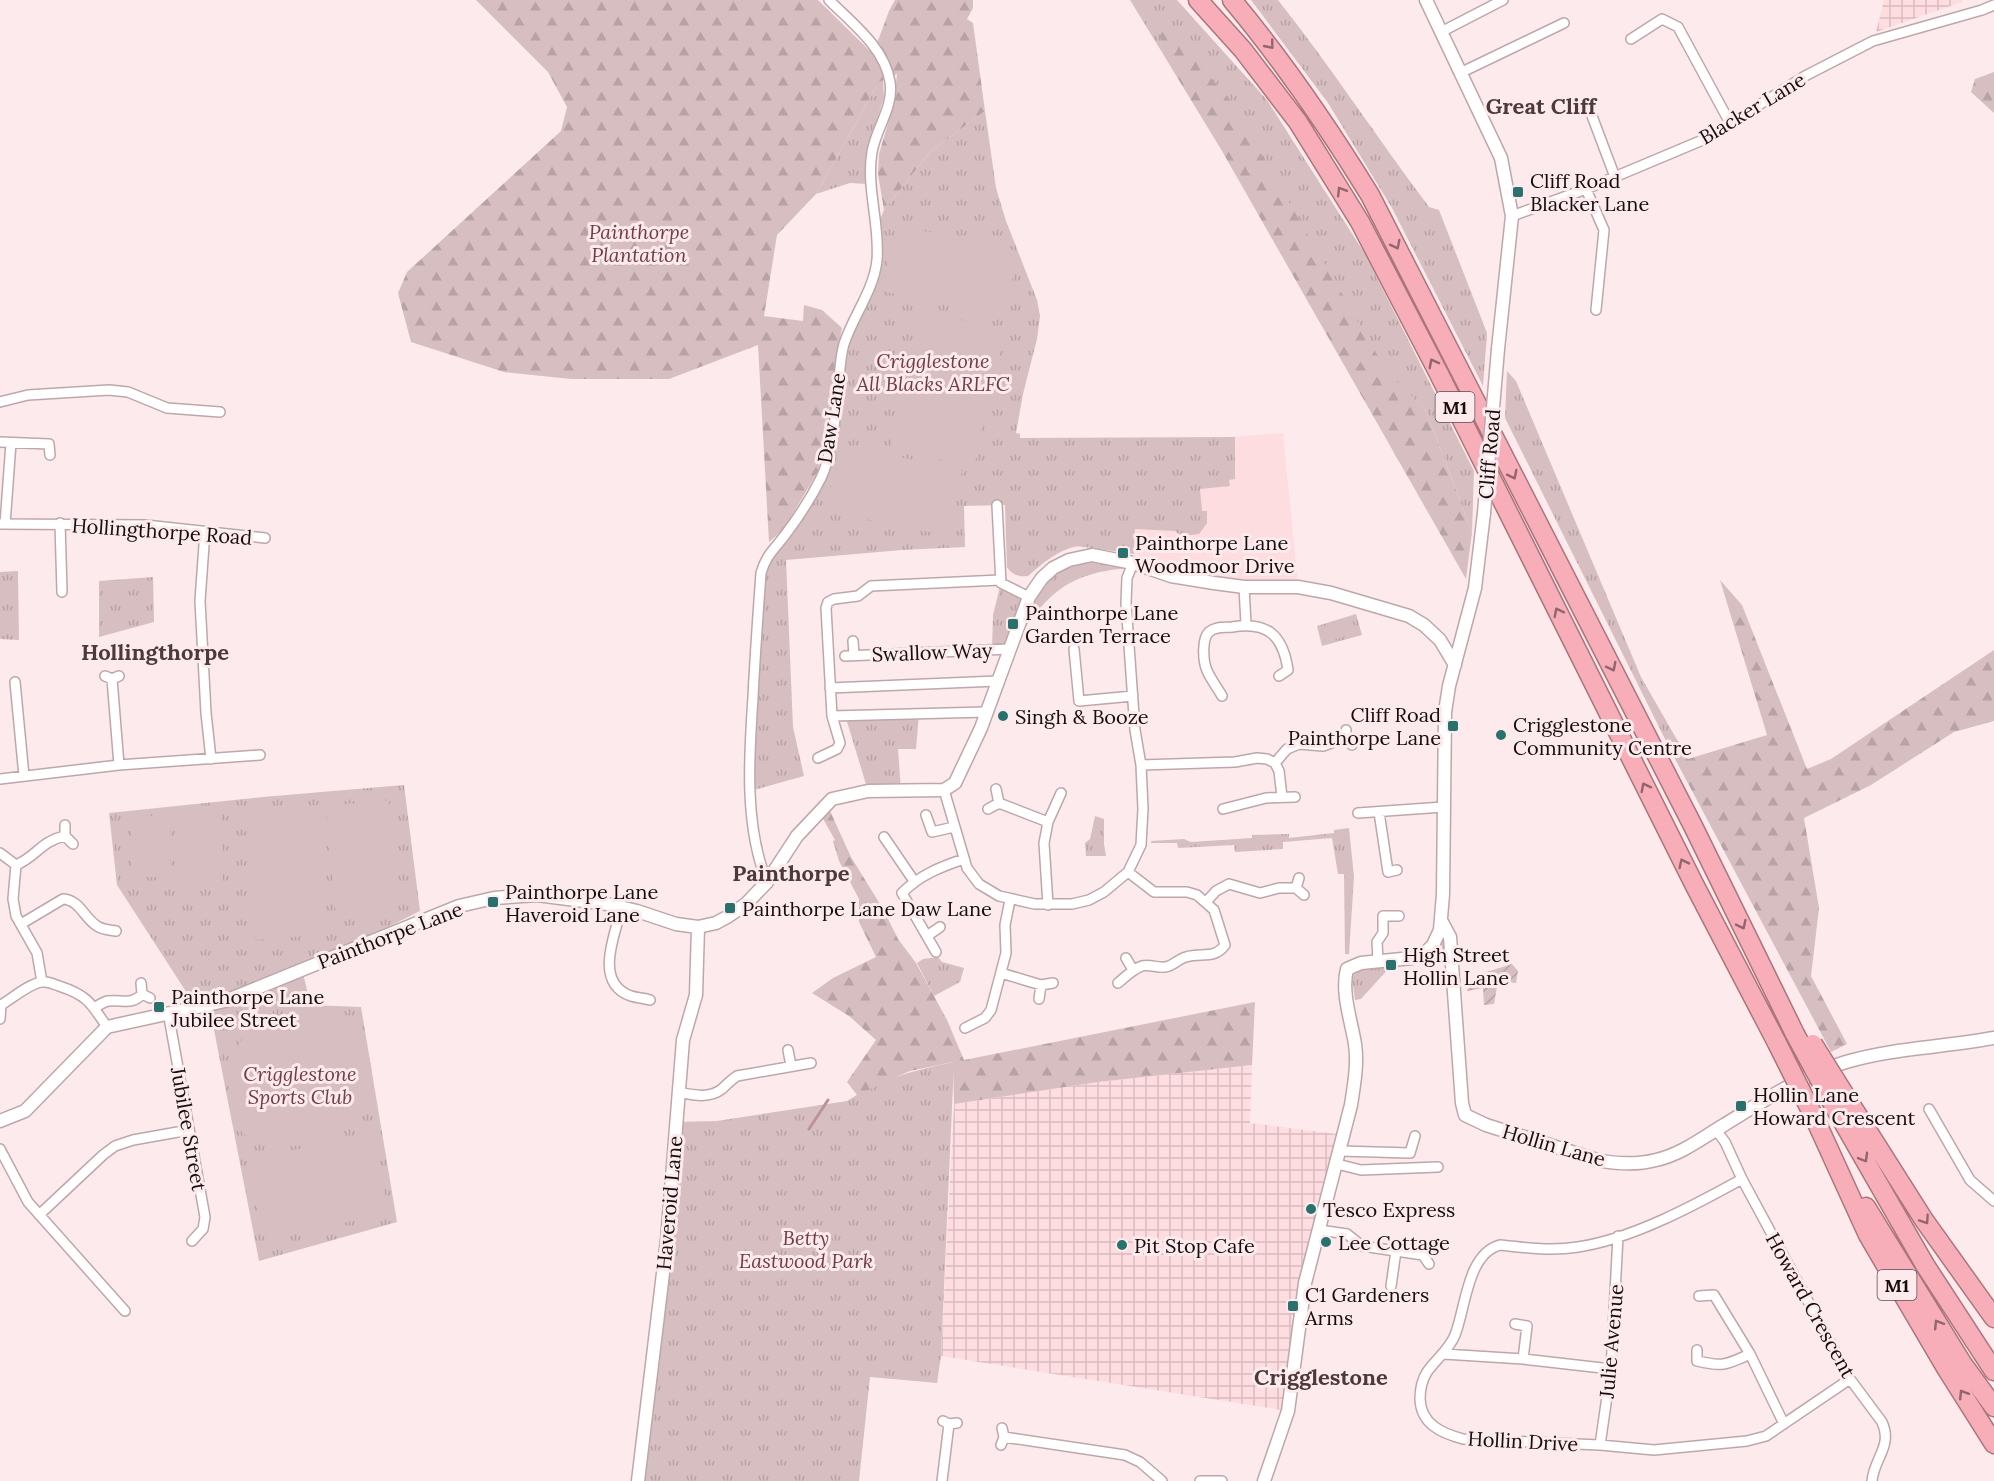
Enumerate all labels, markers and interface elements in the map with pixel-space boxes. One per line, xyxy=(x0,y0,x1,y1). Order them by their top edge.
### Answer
one-way arrow xyxy=(1262,38,1273,49)
street label: Blacker Lane xyxy=(1694,66,1810,149)
district label: Great Cliff xyxy=(1486,92,1598,120)
place label: Cliff Road Blacker Lane xyxy=(1530,168,1649,216)
marker: Cliff Road Blacker Lane xyxy=(1511,185,1525,199)
one-way arrow xyxy=(1336,187,1348,197)
park label: Painthorpe Plantation xyxy=(589,219,689,267)
one-way arrow xyxy=(1389,239,1400,250)
park label: Crigglestone All Blacks ARLFC xyxy=(856,348,1010,396)
one-way arrow xyxy=(1429,359,1440,369)
street label: Daw Lane xyxy=(812,371,851,465)
road number: M1 xyxy=(1436,392,1474,422)
street label: Cliff Road xyxy=(1473,408,1505,500)
one-way arrow xyxy=(1506,469,1518,480)
street label: Hollingthorpe Road xyxy=(71,512,253,550)
place label: Painthorpe Lane Woodmoor Drive xyxy=(1135,530,1295,578)
marker: Painthorpe Lane Woodmoor Drive xyxy=(1116,546,1130,560)
place label: Painthorpe Lane Garden Terrace xyxy=(1025,600,1178,648)
one-way arrow xyxy=(1554,608,1566,619)
marker: Painthorpe Lane Garden Terrace xyxy=(1006,617,1020,631)
street label: Swallow Way xyxy=(871,637,993,667)
district label: Hollingthorpe xyxy=(81,638,229,666)
one-way arrow xyxy=(1605,661,1616,672)
place label: Cliff Road Painthorpe Lane xyxy=(1288,702,1441,750)
place label: Singh & Booze xyxy=(1015,704,1149,729)
marker: Singh & Booze xyxy=(996,709,1010,723)
place label: Crigglestone Community Centre xyxy=(1513,712,1692,760)
marker: Cliff Road Painthorpe Lane xyxy=(1446,719,1460,733)
marker: Crigglestone Community Centre xyxy=(1494,728,1508,742)
one-way arrow xyxy=(1641,782,1653,793)
one-way arrow xyxy=(1679,858,1691,869)
district label: Painthorpe xyxy=(732,859,850,887)
place label: Painthorpe Lane Haveroid Lane xyxy=(505,879,658,927)
marker: Painthorpe Lane Haveroid Lane xyxy=(486,895,500,909)
street label: Painthorpe Lane xyxy=(314,896,466,974)
place label: Painthorpe Lane Daw Lane xyxy=(742,896,992,921)
marker: Painthorpe Lane Daw Lane xyxy=(723,901,737,915)
one-way arrow xyxy=(1734,918,1746,929)
place label: High Street Hollin Lane xyxy=(1403,942,1510,990)
marker: High Street Hollin Lane xyxy=(1384,958,1398,972)
place label: Painthorpe Lane Jubilee Street xyxy=(170,984,324,1032)
marker: Painthorpe Lane Jubilee Street xyxy=(152,1000,166,1014)
park label: Crigglestone Sports Club xyxy=(243,1061,357,1109)
street label: Jubilee Street xyxy=(166,1064,212,1193)
place label: Hollin Lane Howard Crescent xyxy=(1753,1082,1915,1130)
marker: Hollin Lane Howard Crescent xyxy=(1734,1099,1748,1113)
street label: Hollin Lane xyxy=(1500,1118,1609,1172)
street label: Haveroid Lane xyxy=(651,1135,687,1271)
one-way arrow xyxy=(1857,1152,1868,1163)
place label: Tesco Express xyxy=(1323,1197,1455,1222)
marker: Tesco Express xyxy=(1304,1202,1318,1216)
one-way arrow xyxy=(1917,1214,1928,1225)
park label: Betty Eastwood Park xyxy=(739,1225,873,1273)
street label: Howard Crescent xyxy=(1761,1228,1861,1382)
place label: Lee Cottage xyxy=(1338,1230,1450,1255)
place label: Pit Stop Cafe xyxy=(1134,1233,1255,1258)
marker: Lee Cottage xyxy=(1319,1235,1333,1249)
marker: Pit Stop Cafe xyxy=(1115,1238,1129,1252)
road number: M1 xyxy=(1878,1270,1916,1300)
place label: C1 Gardeners Arms xyxy=(1304,1282,1429,1330)
street label: Julie Avenue xyxy=(1593,1283,1628,1400)
marker: C1 Gardeners Arms xyxy=(1286,1299,1300,1313)
one-way arrow xyxy=(1933,1320,1945,1330)
district label: Crigglestone xyxy=(1254,1363,1388,1391)
one-way arrow xyxy=(1958,1390,1970,1400)
street label: Hollin Drive xyxy=(1467,1426,1579,1456)

